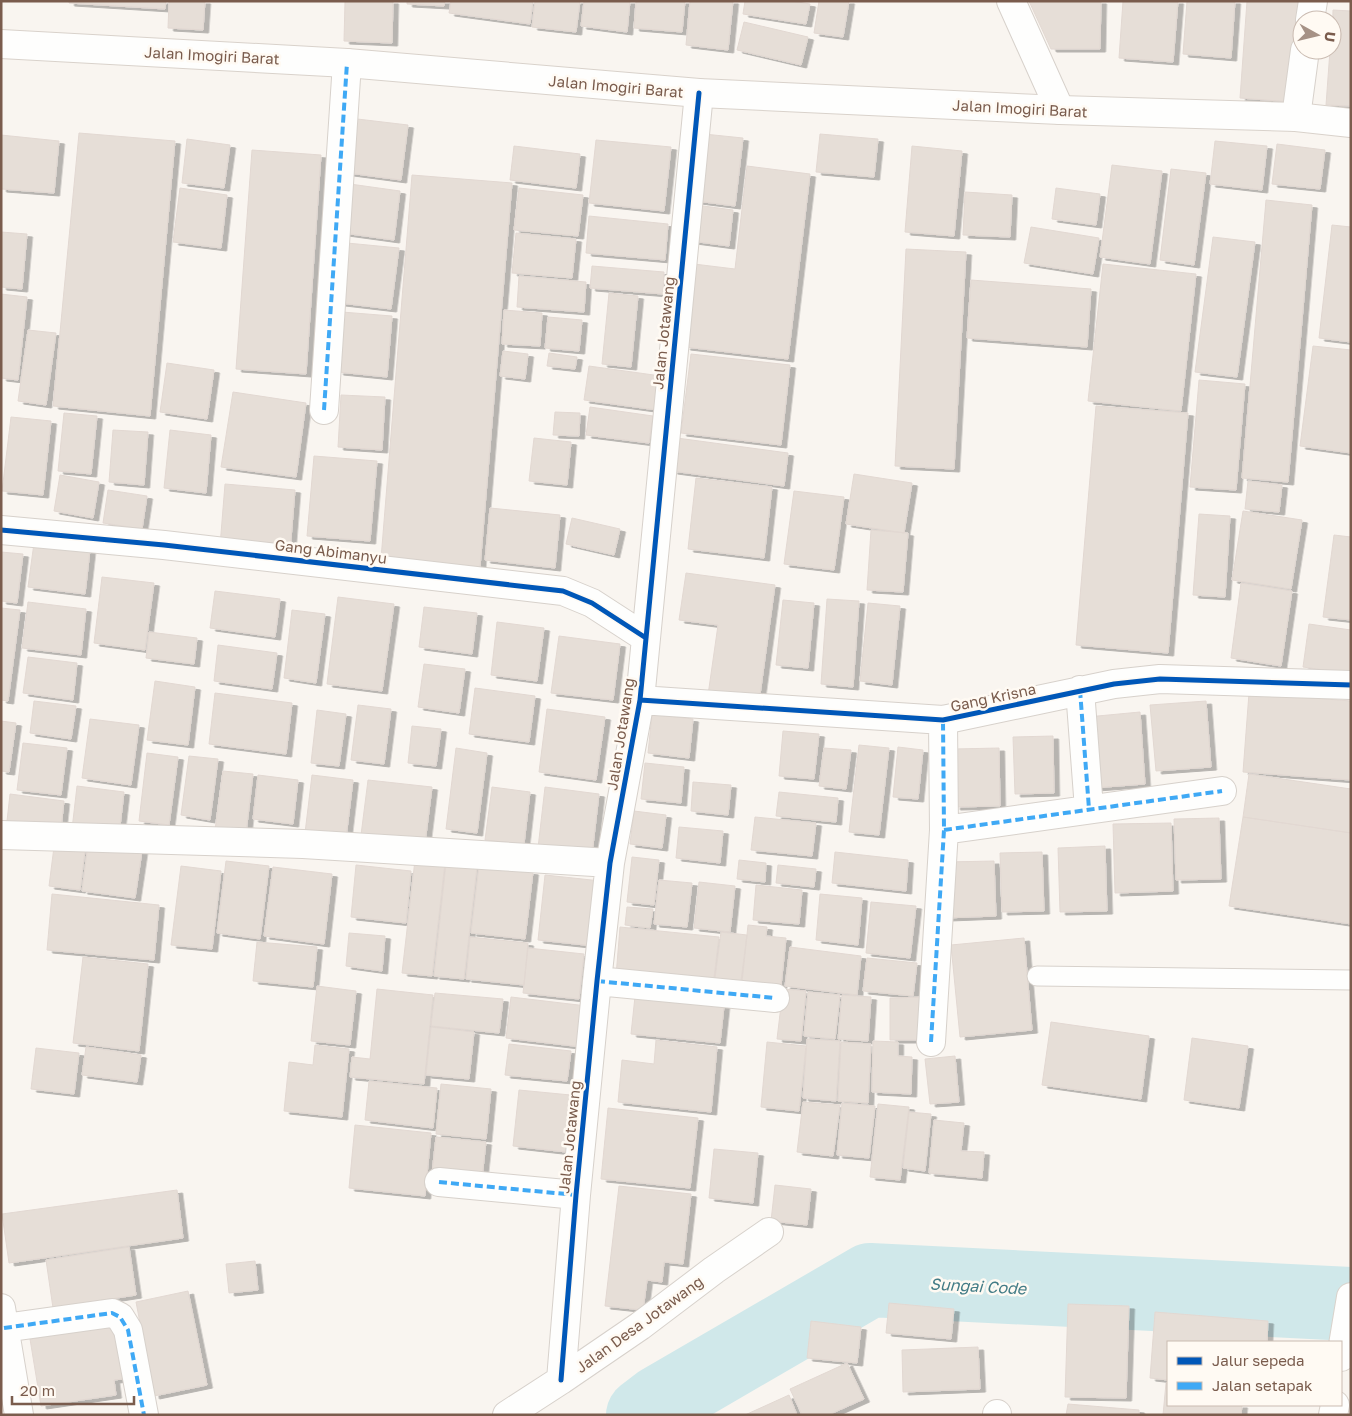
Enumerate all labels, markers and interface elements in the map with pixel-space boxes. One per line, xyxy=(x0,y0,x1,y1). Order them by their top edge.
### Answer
north arrow xyxy=(1292,10,1342,60)
text: U xyxy=(1321,31,1339,43)
street label: Jalan Imogiri Barat xyxy=(144,42,280,68)
street label: Jalan Imogiri Barat xyxy=(548,71,684,101)
street label: Jalan Imogiri Barat xyxy=(952,95,1088,121)
street label: Jalan Jotawang xyxy=(648,276,678,390)
street label: Gang Abimanyu xyxy=(274,535,388,567)
street label: Jalan Jotawang xyxy=(602,677,638,791)
street label: Gang Krisna xyxy=(949,679,1037,715)
street label: Jalan Jotawang xyxy=(554,1080,584,1194)
street label: Jalan Desa Jotawang xyxy=(572,1272,706,1376)
water label: Sungai Code xyxy=(929,1273,1028,1299)
legend xyxy=(1167,1341,1342,1406)
text: Jalur sepeda xyxy=(1212,1351,1305,1369)
scale bar xyxy=(12,1374,135,1406)
text: Jalan setapak xyxy=(1212,1376,1313,1394)
text: 20 m xyxy=(20,1381,55,1399)

